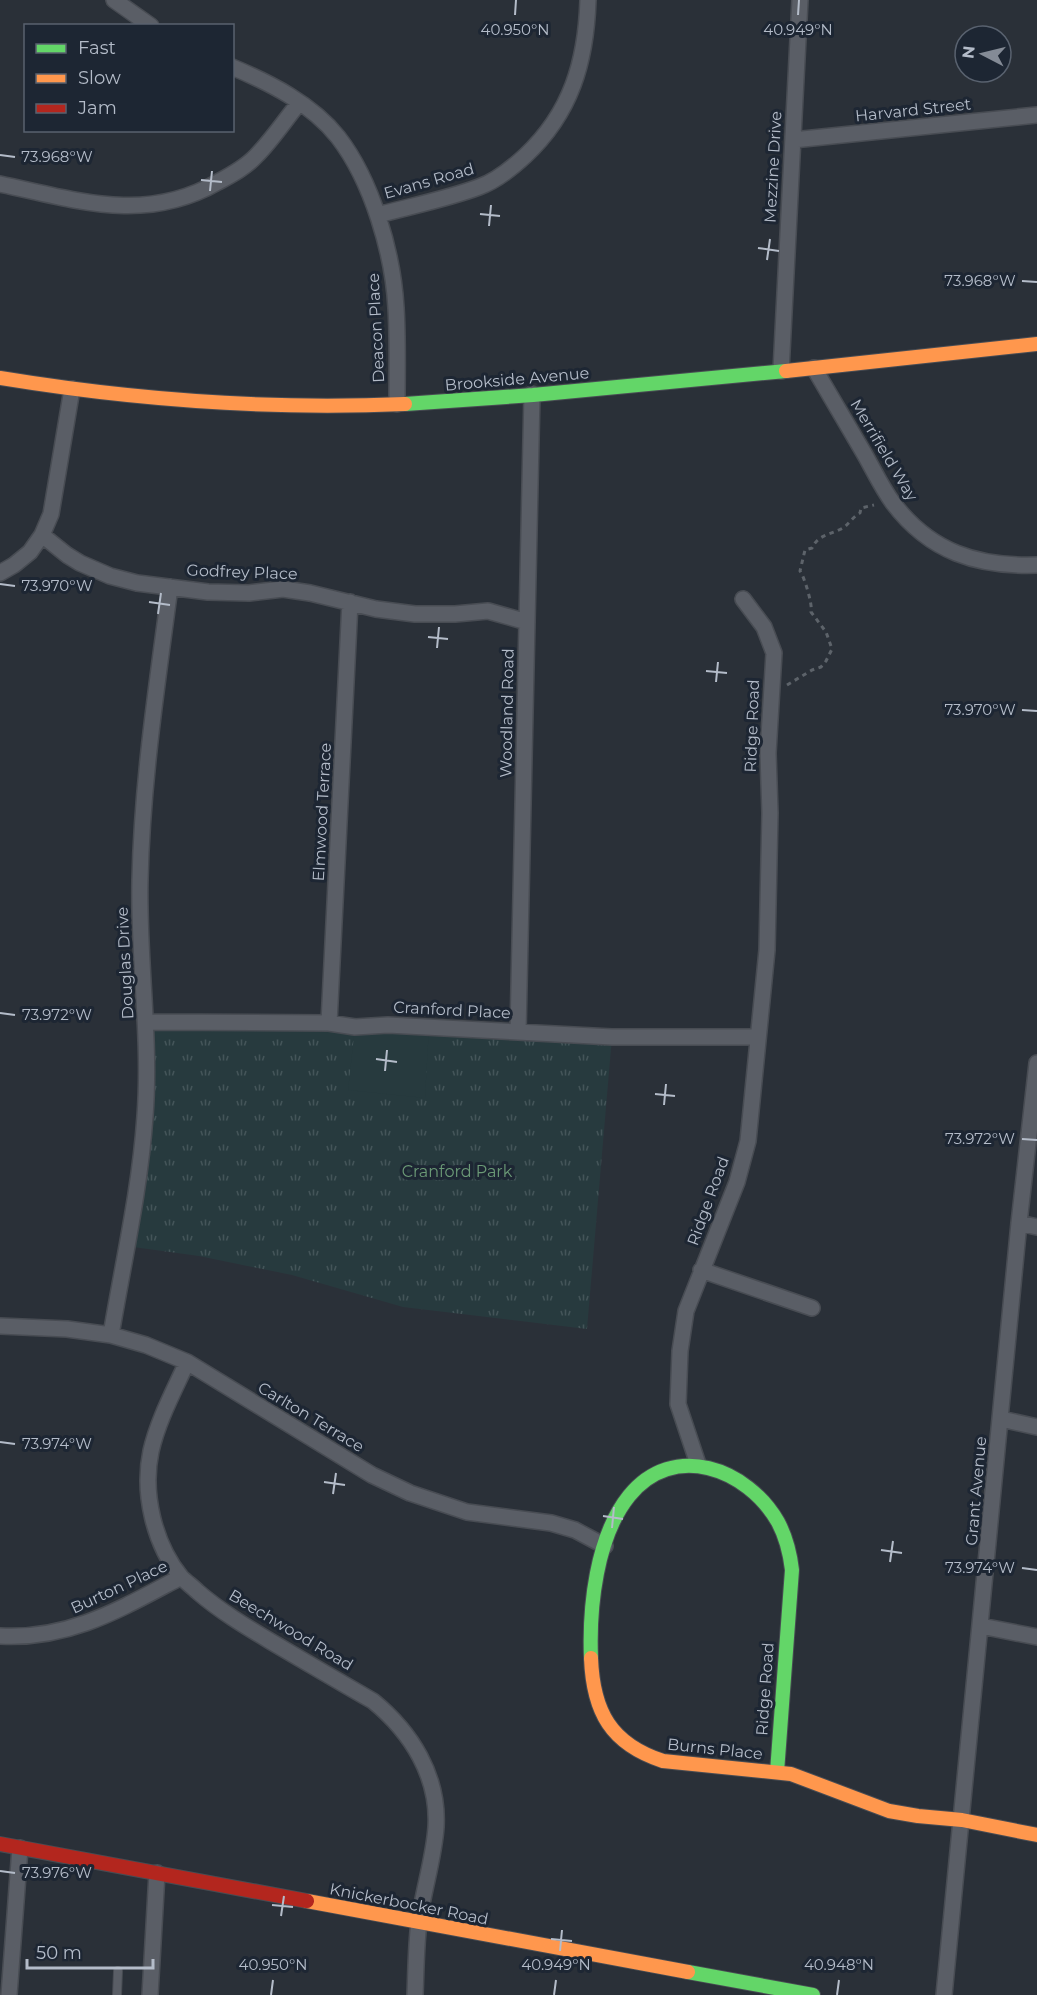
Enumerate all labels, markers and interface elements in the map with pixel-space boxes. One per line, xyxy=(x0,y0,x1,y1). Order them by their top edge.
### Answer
text: 40.950°N xyxy=(481,20,549,39)
text: 40.949°N xyxy=(763,20,833,39)
legend xyxy=(24,24,234,132)
north arrow xyxy=(953,24,1013,84)
text: Fast xyxy=(78,37,116,59)
text: N xyxy=(958,45,979,60)
text: Slow xyxy=(78,67,121,89)
street label: Harvard Street xyxy=(854,94,972,126)
text: Jam xyxy=(77,97,117,119)
street label: Mezzine Drive xyxy=(761,111,785,223)
text: 73.968°W xyxy=(21,147,93,166)
street label: Evans Road xyxy=(382,159,476,203)
text: 73.968°W xyxy=(944,271,1016,290)
street label: Deacon Place xyxy=(364,273,388,383)
street label: Brookside Avenue xyxy=(444,363,590,395)
street label: Merrifield Way xyxy=(846,396,922,505)
street label: Godfrey Place xyxy=(186,561,298,583)
text: 73.970°W xyxy=(21,576,93,595)
street label: Woodland Road xyxy=(496,648,518,778)
street label: Ridge Road xyxy=(741,679,763,773)
text: 73.970°W xyxy=(944,700,1016,719)
street label: Elmwood Terrace xyxy=(309,742,335,882)
street label: Douglas Drive xyxy=(113,906,137,1020)
street label: Cranford Place xyxy=(393,997,511,1023)
text: 73.972°W xyxy=(22,1005,92,1024)
text: 73.972°W xyxy=(945,1129,1015,1148)
street label: Ridge Road xyxy=(683,1154,733,1248)
park label: Cranford Park xyxy=(402,1162,513,1181)
street label: Carlton Terrace xyxy=(255,1378,367,1456)
text: 73.974°W xyxy=(22,1434,92,1453)
street label: Grant Avenue xyxy=(962,1436,990,1546)
street label: Burton Place xyxy=(68,1556,170,1618)
text: 73.974°W xyxy=(945,1558,1015,1577)
street label: Beechwood Road xyxy=(225,1585,357,1675)
street label: Ridge Road xyxy=(752,1642,778,1736)
street label: Burns Place xyxy=(666,1735,764,1763)
text: 73.976°W xyxy=(22,1863,92,1882)
street label: Knickerbocker Road xyxy=(328,1879,490,1929)
scale bar xyxy=(27,1932,153,1970)
text: 50 m xyxy=(36,1942,82,1964)
text: 40.950°N xyxy=(239,1955,307,1974)
text: 40.949°N xyxy=(521,1955,591,1974)
text: 40.948°N xyxy=(804,1955,874,1974)

